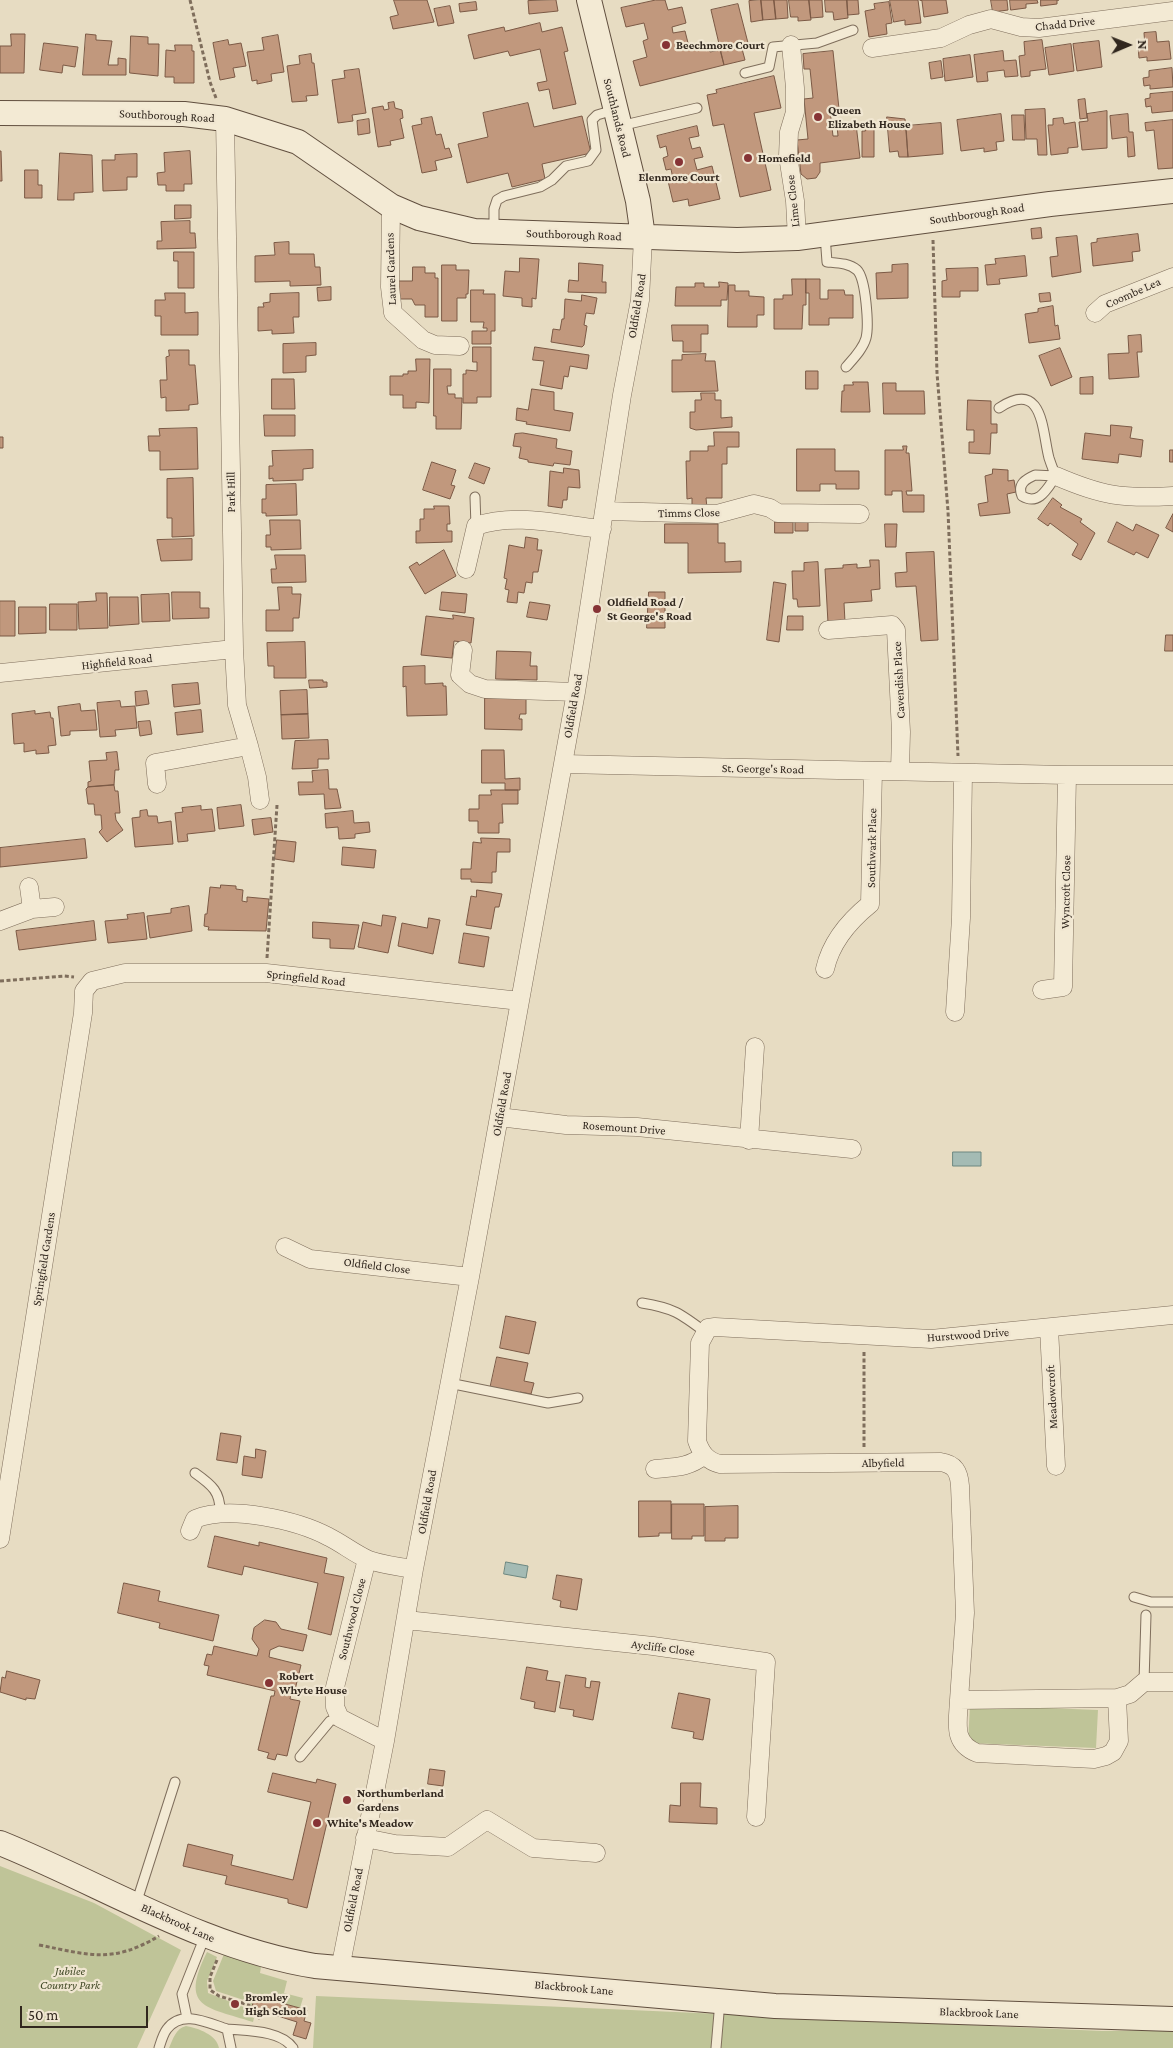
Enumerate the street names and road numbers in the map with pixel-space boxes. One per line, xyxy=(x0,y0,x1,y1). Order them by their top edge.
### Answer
street label: Chadd Drive xyxy=(1034,14,1096,34)
street label: Southlands Road xyxy=(600,77,634,159)
street label: Southborough Road xyxy=(119,106,215,126)
street label: Lime Close xyxy=(783,174,803,228)
street label: Southborough Road xyxy=(929,200,1025,228)
street label: Southborough Road xyxy=(526,226,622,244)
street label: Laurel Gardens xyxy=(383,233,399,305)
street label: Oldfield Road xyxy=(625,273,649,339)
street label: Coombe Lea xyxy=(1103,274,1163,312)
street label: Park Hill xyxy=(223,471,239,513)
street label: Timms Close xyxy=(658,505,720,521)
street label: Cavendish Place xyxy=(890,641,908,719)
street label: Highfield Road xyxy=(81,651,153,673)
street label: Oldfield Road xyxy=(560,673,586,739)
street label: St. George's Road xyxy=(722,761,804,777)
street label: Southwark Place xyxy=(864,808,880,888)
street label: Wyncroft Close xyxy=(1058,855,1074,929)
street label: Springfield Road xyxy=(266,967,346,989)
street label: Oldfield Road xyxy=(489,1071,515,1137)
street label: Rosemount Drive xyxy=(582,1118,666,1138)
street label: Springfield Gardens xyxy=(29,1211,59,1307)
street label: Oldfield Close xyxy=(343,1255,411,1277)
street label: Hurstwood Drive xyxy=(926,1325,1010,1345)
street label: Meadowcroft xyxy=(1043,1365,1061,1429)
street label: Albyfield xyxy=(861,1455,905,1471)
street label: Oldfield Road xyxy=(414,1469,440,1535)
street label: Southwood Close xyxy=(335,1577,369,1661)
street label: Aycliffe Close xyxy=(630,1637,696,1659)
street label: Oldfield Road xyxy=(340,1867,366,1933)
street label: Blackbrook Lane xyxy=(139,1900,217,1946)
street label: Blackbrook Lane xyxy=(534,1977,614,1999)
street label: Blackbrook Lane xyxy=(939,2004,1019,2022)

